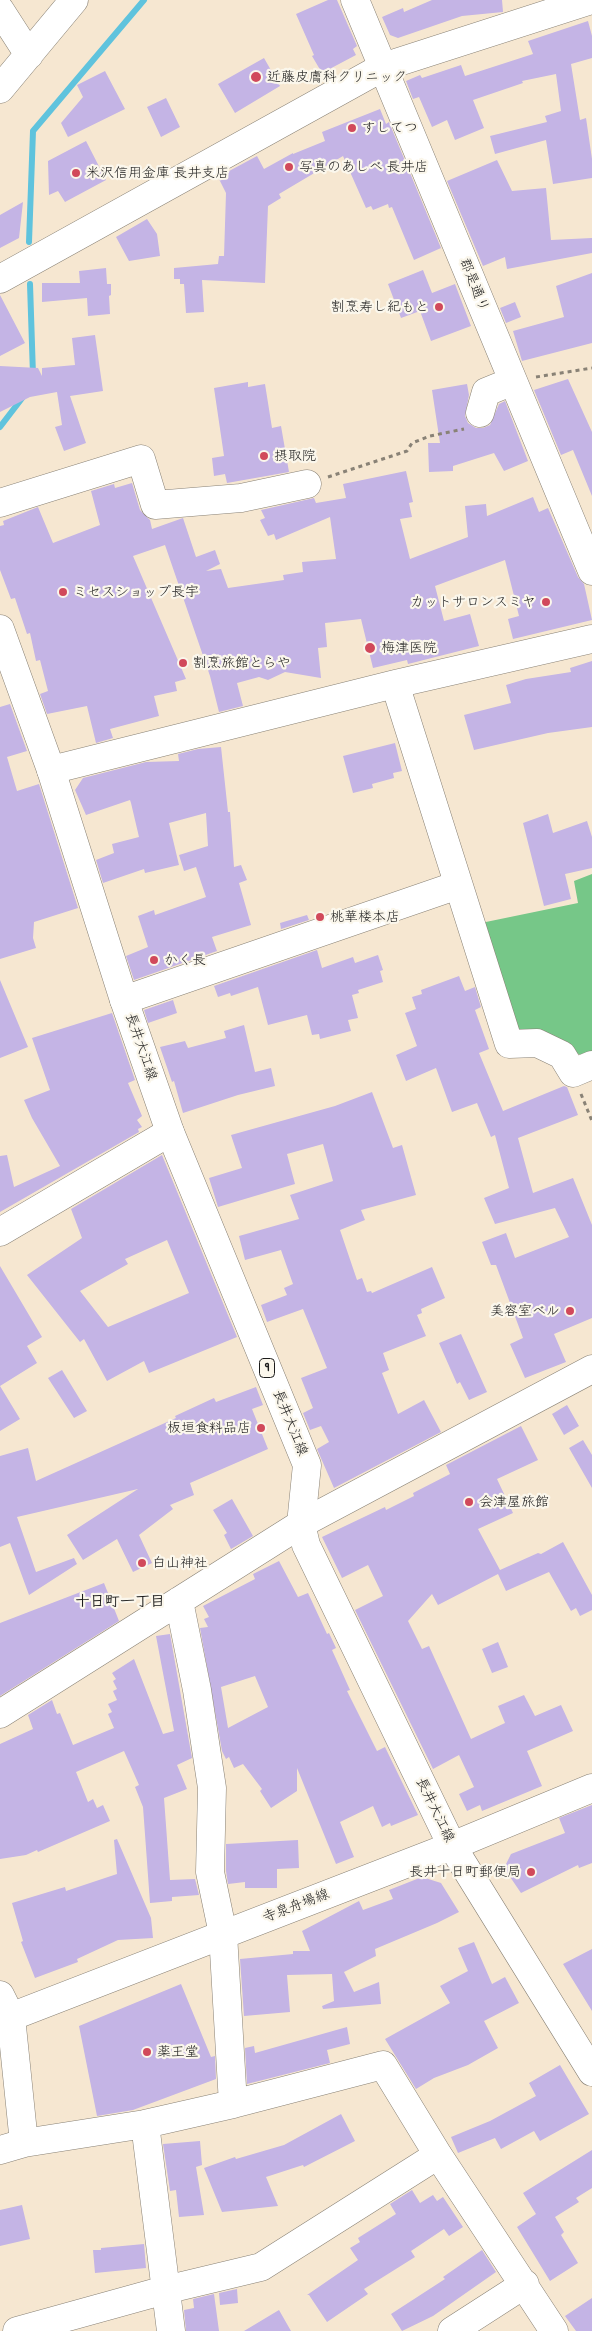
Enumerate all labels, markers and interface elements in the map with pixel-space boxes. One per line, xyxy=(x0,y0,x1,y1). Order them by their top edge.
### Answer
place label: 近藤皮膚科クリニック xyxy=(267,69,407,85)
marker: 近藤皮膚科クリニック xyxy=(249,70,263,84)
place label: すしてつ xyxy=(362,120,418,136)
marker: すしてつ xyxy=(346,122,358,134)
place label: 写真のあしべ 長井店 xyxy=(299,159,428,175)
marker: 写真のあしべ 長井店 xyxy=(283,161,295,173)
place label: 米沢信用金庫 長井支店 xyxy=(86,165,229,181)
marker: 米沢信用金庫 長井支店 xyxy=(70,167,82,179)
street label: 郡是通り xyxy=(456,256,492,314)
place label: 割烹寿し紀もと xyxy=(331,299,429,315)
marker: 割烹寿し紀もと xyxy=(433,301,445,313)
place label: 摂取院 xyxy=(274,448,316,464)
marker: 摂取院 xyxy=(258,450,270,462)
place label: ミセスショップ長宇 xyxy=(73,584,199,600)
marker: ミセスショップ長宇 xyxy=(57,586,69,598)
place label: カットサロンスミヤ xyxy=(410,594,536,610)
marker: カットサロンスミヤ xyxy=(540,596,552,608)
place label: 梅津医院 xyxy=(381,640,437,656)
marker: 梅津医院 xyxy=(363,641,377,655)
place label: 割烹旅館とらや xyxy=(193,655,291,671)
marker: 割烹旅館とらや xyxy=(177,657,189,669)
place label: 桃華楼本店 xyxy=(330,909,400,925)
marker: 桃華楼本店 xyxy=(314,911,326,923)
place label: かく長 xyxy=(164,952,206,968)
marker: かく長 xyxy=(148,954,160,966)
street label: 長井大江線 xyxy=(122,1011,160,1083)
place label: 美容室ベル xyxy=(490,1303,560,1319)
marker: 美容室ベル xyxy=(564,1305,576,1317)
road number: 9 xyxy=(260,1359,274,1378)
street label: 長井大江線 xyxy=(269,1387,311,1459)
place label: 板垣食料品店 xyxy=(167,1420,251,1436)
marker: 板垣食料品店 xyxy=(255,1422,267,1434)
place label: 会津屋旅館 xyxy=(479,1494,549,1510)
marker: 会津屋旅館 xyxy=(463,1496,475,1508)
place label: 白山神社 xyxy=(152,1555,208,1571)
marker: 白山神社 xyxy=(136,1557,148,1569)
district label: 十日町一丁目 xyxy=(75,1593,165,1611)
street label: 長井大江線 xyxy=(412,1775,458,1845)
place label: 長井十日町郵便局 xyxy=(409,1864,521,1880)
marker: 長井十日町郵便局 xyxy=(525,1866,537,1878)
street label: 寺泉舟場線 xyxy=(260,1886,332,1926)
place label: 薬王堂 xyxy=(157,2044,199,2060)
marker: 薬王堂 xyxy=(141,2046,153,2058)

